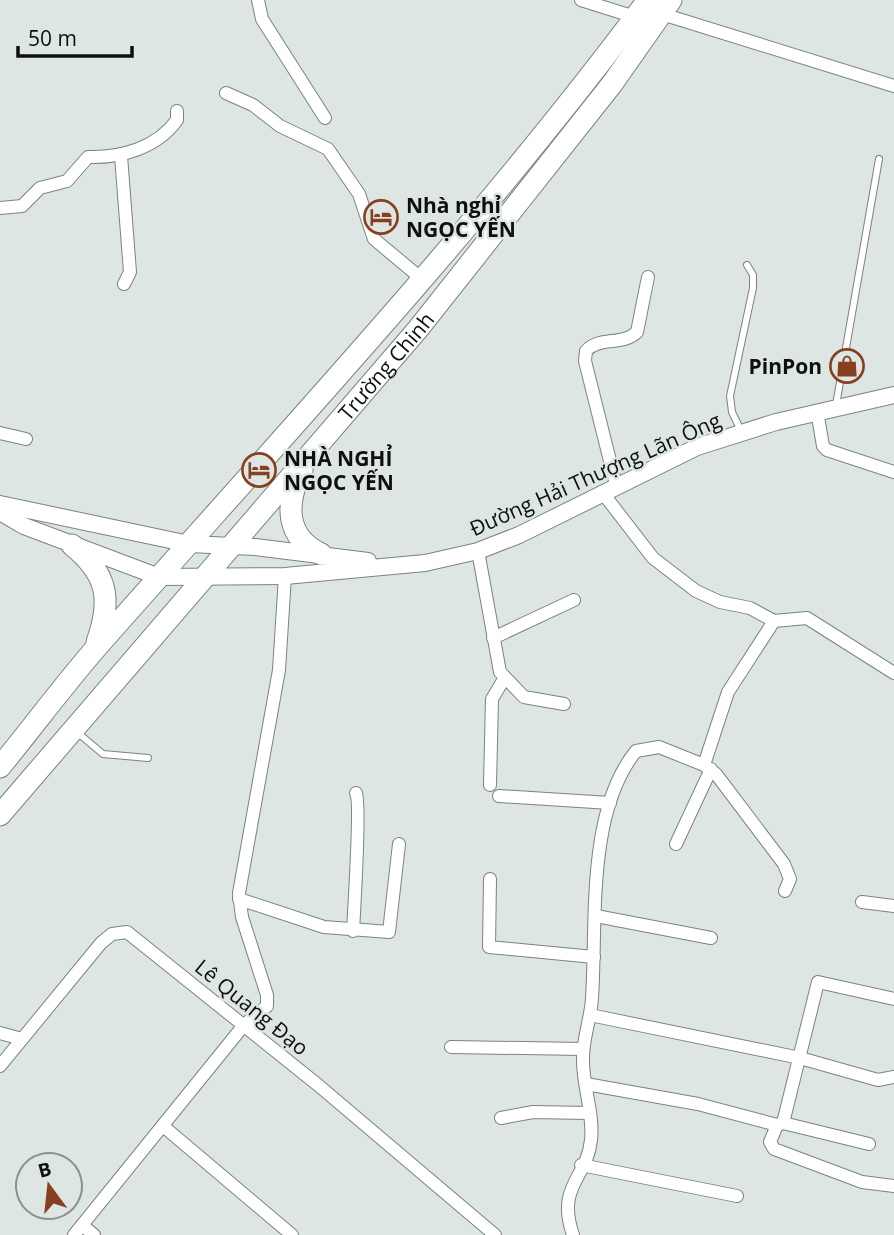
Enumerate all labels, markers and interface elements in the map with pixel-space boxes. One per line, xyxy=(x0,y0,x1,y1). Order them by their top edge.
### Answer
scale bar xyxy=(18,14,131,58)
text: 50 m xyxy=(28,24,77,52)
place label: Nhà nghỉ NGỌC YẾN xyxy=(406,191,516,243)
hotel icon: Nhà nghỉ NGỌC YẾN xyxy=(362,198,400,236)
street label: Trường Chinh xyxy=(332,306,440,426)
shop icon: PinPon xyxy=(828,347,866,385)
place label: PinPon xyxy=(749,352,822,380)
street label: Đường Hải Thượng Lãn Ông xyxy=(465,406,725,542)
place label: NHÀ NGHỈ NGỌC YẾN xyxy=(284,444,394,496)
hotel icon: NHÀ NGHỈ NGỌC YẾN xyxy=(240,451,278,489)
street label: Lê Quang Đạo xyxy=(189,953,315,1061)
north arrow xyxy=(14,1151,84,1221)
text: B xyxy=(35,1155,54,1184)

